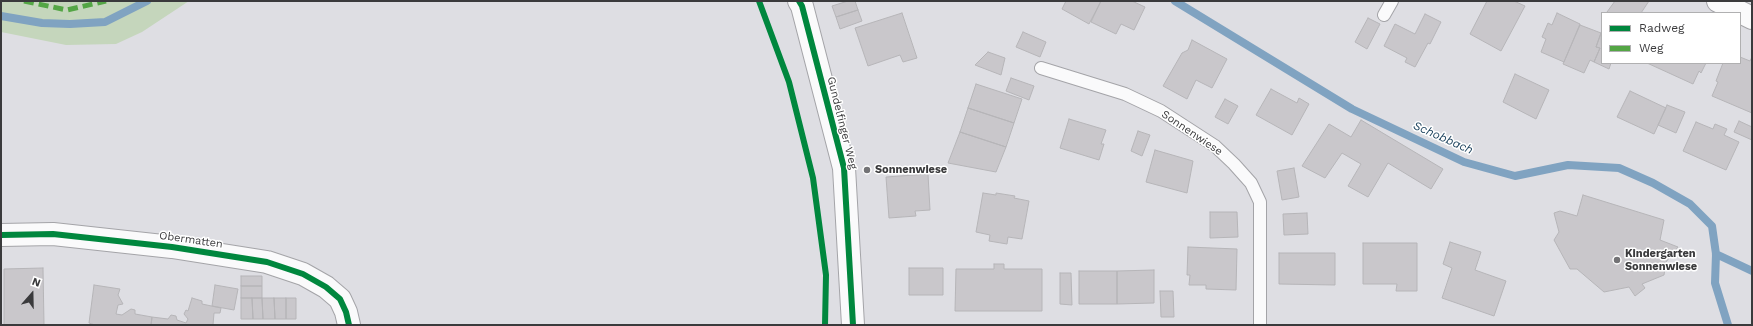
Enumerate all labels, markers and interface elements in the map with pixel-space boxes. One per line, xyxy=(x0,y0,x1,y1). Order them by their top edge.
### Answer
legend xyxy=(1601,12,1741,64)
text: Radweg xyxy=(1639,21,1684,35)
text: Weg xyxy=(1639,41,1663,55)
street label: Gundelfinger Weg xyxy=(824,75,860,171)
street label: Sonnenwiese xyxy=(1159,108,1225,158)
water label: Schobbach xyxy=(1411,118,1475,158)
place label: Sonnenwiese xyxy=(875,163,947,177)
marker: Sonnenwiese xyxy=(862,165,872,175)
street label: Obermatten xyxy=(158,229,224,251)
place label: Kindergarten Sonnenwiese xyxy=(1625,247,1697,273)
marker: Kindergarten Sonnenwiese xyxy=(1612,255,1622,265)
north arrow xyxy=(12,274,52,314)
text: N xyxy=(30,275,42,290)

